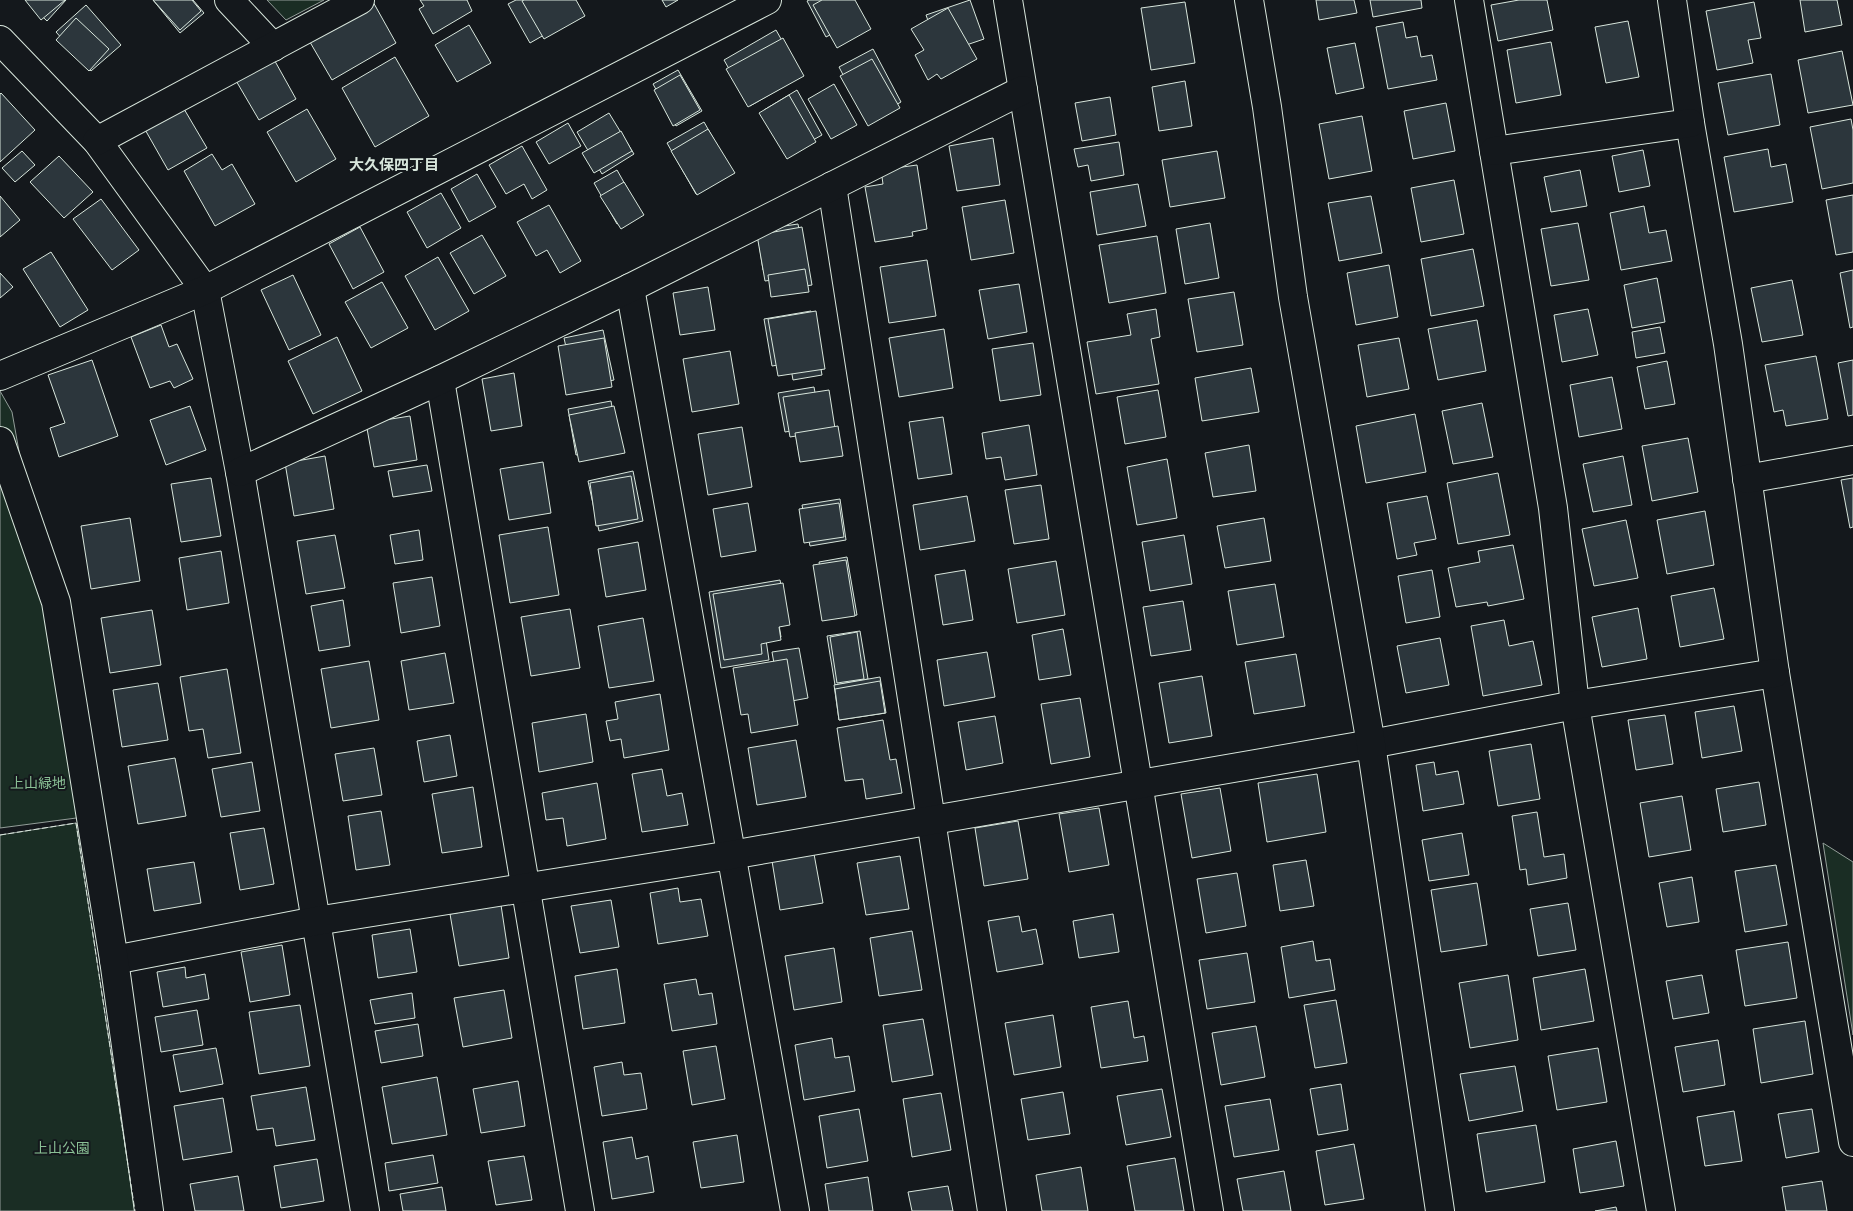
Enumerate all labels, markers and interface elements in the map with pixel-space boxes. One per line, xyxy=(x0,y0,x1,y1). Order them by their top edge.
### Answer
district label: 大久保四丁目 xyxy=(349,156,439,173)
park label: 上山緑地 xyxy=(10,775,66,791)
park label: 上山公園 xyxy=(34,1140,90,1156)

